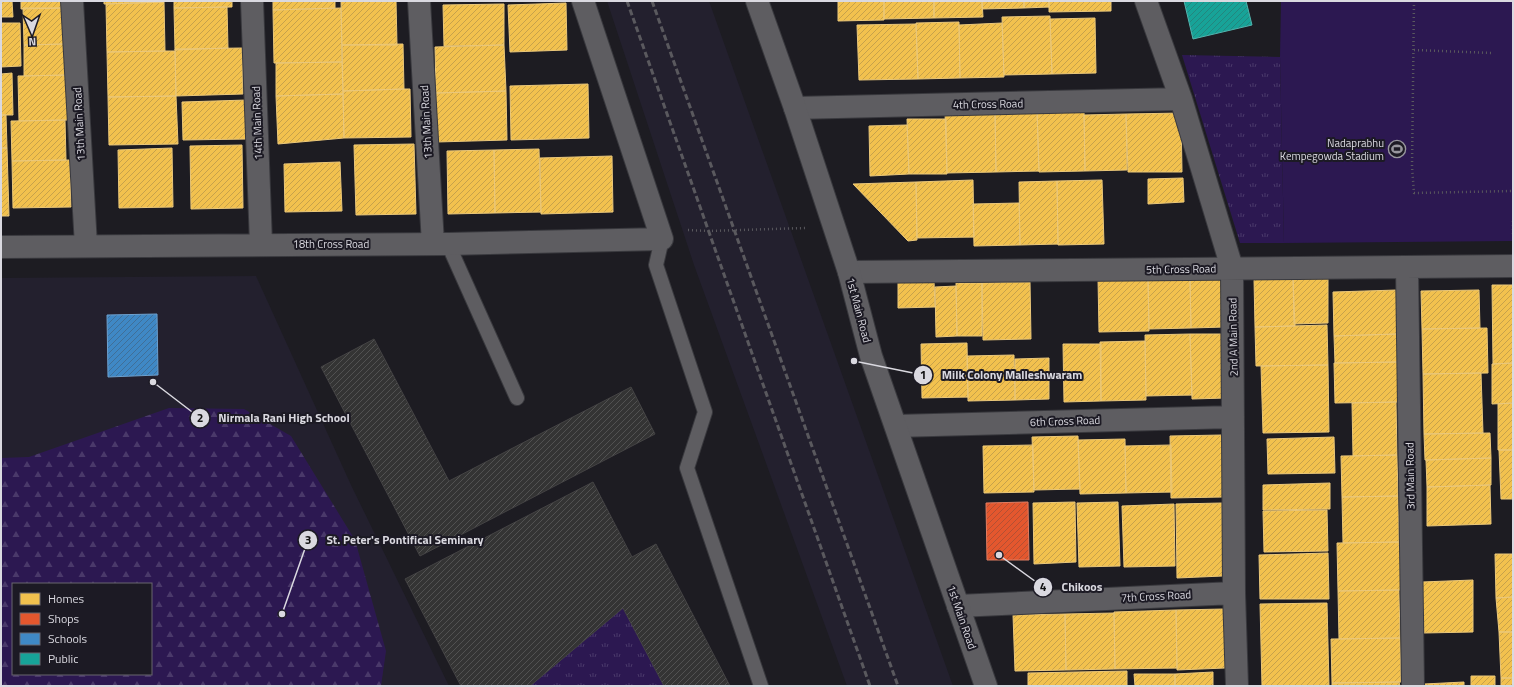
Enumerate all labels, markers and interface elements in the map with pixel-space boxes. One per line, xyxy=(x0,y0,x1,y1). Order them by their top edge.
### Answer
north arrow xyxy=(12,12,52,52)
text: N xyxy=(28,34,36,50)
street label: 13th Main Road xyxy=(416,85,436,159)
street label: 14th Main Road xyxy=(248,86,266,160)
street label: 13th Main Road xyxy=(69,87,89,161)
street label: 4th Cross Road xyxy=(953,95,1023,113)
place label: Nadaprabhu Kempegowda Stadium xyxy=(1280,135,1384,164)
sports icon: Nadaprabhu Kempegowda Stadium xyxy=(1387,139,1407,159)
street label: 18th Cross Road xyxy=(293,236,369,252)
street label: 5th Cross Road xyxy=(1146,260,1216,278)
street label: 1st Main Road xyxy=(843,276,875,345)
street label: 2nd A Main Road xyxy=(1224,297,1242,376)
callout: Milk Colony Malleshwaram xyxy=(913,363,1090,387)
text: 1 xyxy=(920,365,926,384)
text: Milk Colony Malleshwaram xyxy=(942,365,1082,384)
callout: Nirmala Rani High School xyxy=(190,406,358,430)
text: 2 xyxy=(197,408,203,427)
text: Nirmala Rani High School xyxy=(218,408,350,427)
street label: 6th Cross Road xyxy=(1030,412,1101,430)
street label: 3rd Main Road xyxy=(1401,442,1419,510)
callout: St. Peter's Pontifical Seminary xyxy=(298,528,491,552)
text: 3 xyxy=(305,530,311,549)
text: St. Peter's Pontifical Seminary xyxy=(326,530,484,549)
callout: Chikoos xyxy=(1033,575,1110,599)
text: 4 xyxy=(1040,577,1047,596)
text: Chikoos xyxy=(1062,577,1103,596)
legend xyxy=(12,583,152,675)
street label: 1st Main Road xyxy=(944,583,981,651)
street label: 7th Cross Road xyxy=(1120,586,1192,606)
text: Homes xyxy=(48,589,84,608)
text: Shops xyxy=(48,609,80,628)
text: Schools xyxy=(48,629,88,648)
text: Public xyxy=(48,649,78,668)

